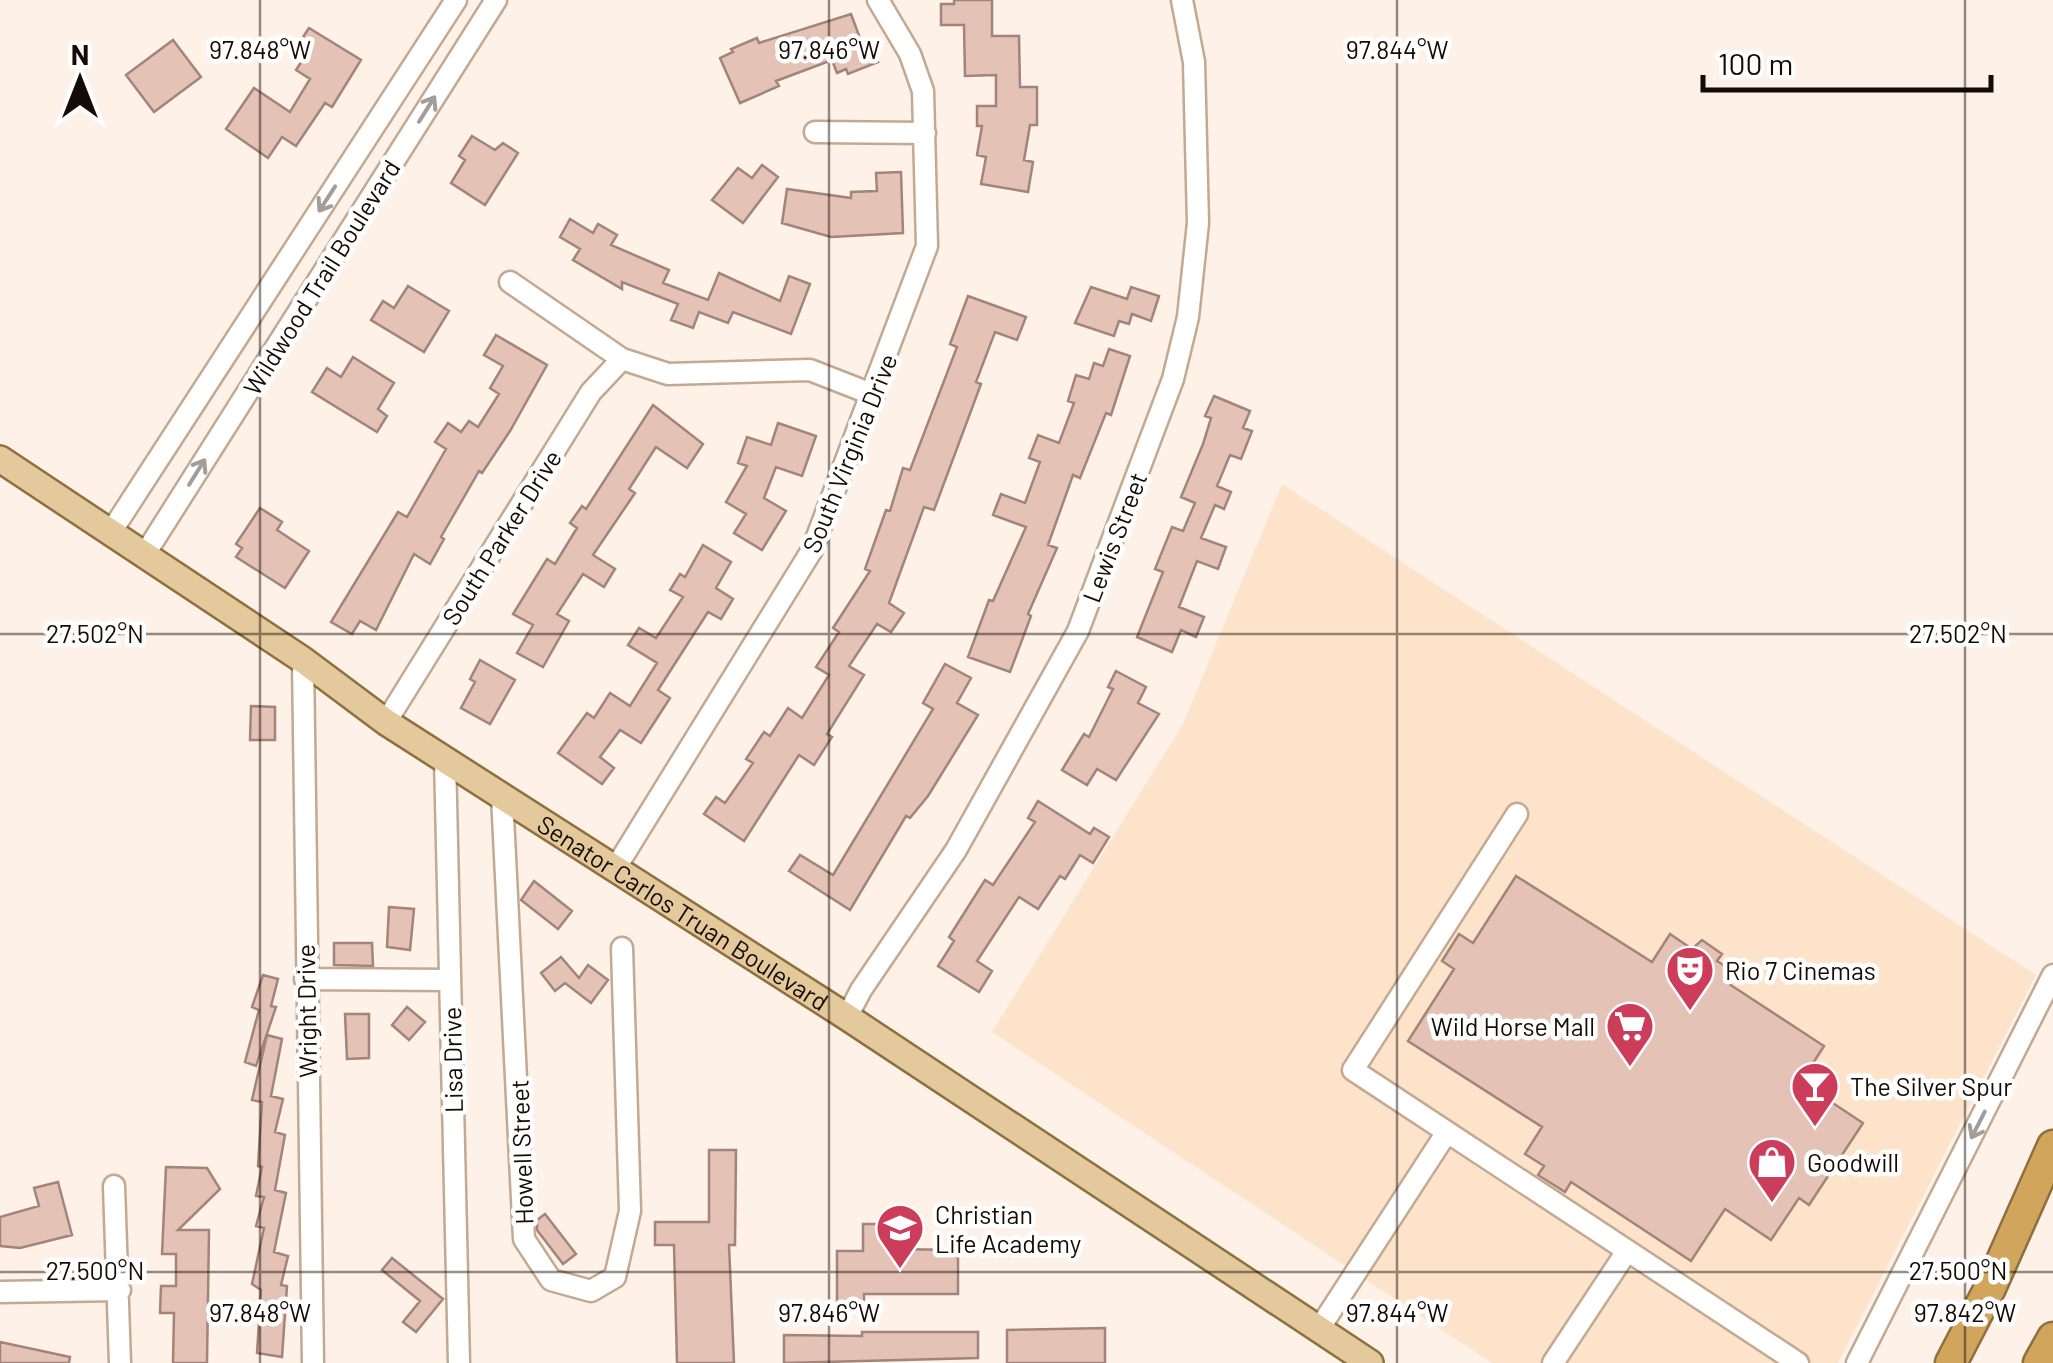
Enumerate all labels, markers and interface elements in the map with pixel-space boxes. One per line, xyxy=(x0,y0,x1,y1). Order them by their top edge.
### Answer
north arrow xyxy=(30,30,130,130)
scale bar xyxy=(1703,30,1990,92)
text: 97.848°W xyxy=(209,34,311,64)
text: 97.846°W xyxy=(778,34,880,64)
text: 97.844°W xyxy=(1346,34,1448,64)
text: N xyxy=(71,37,89,71)
text: 100 m xyxy=(1718,45,1793,81)
one-way arrow xyxy=(417,95,438,124)
street label: Wildwood Trail Boulevard xyxy=(236,154,406,400)
one-way arrow xyxy=(316,185,337,213)
street label: South Virginia Drive xyxy=(795,349,903,557)
street label: South Parker Drive xyxy=(435,444,567,630)
one-way arrow xyxy=(187,458,207,487)
street label: Lewis Street xyxy=(1075,468,1153,606)
text: 27.502°N xyxy=(46,618,144,648)
text: 27.502°N xyxy=(1909,618,2007,648)
street label: Senator Carlos Truan Boulevard xyxy=(532,808,834,1016)
street label: Wright Drive xyxy=(290,944,322,1078)
theatre icon: Rio 7 Cinemas xyxy=(1664,944,1716,1012)
place label: Rio 7 Cinemas xyxy=(1725,955,1876,985)
supermarket icon: Wild Horse Mall xyxy=(1604,1000,1656,1068)
street label: Lisa Drive xyxy=(436,1007,468,1113)
place label: Wild Horse Mall xyxy=(1431,1011,1595,1041)
bar icon: The Silver Spur xyxy=(1789,1060,1841,1128)
place label: The Silver Spur xyxy=(1850,1071,2012,1101)
street label: Howell Street xyxy=(503,1079,539,1225)
one-way arrow xyxy=(1968,1110,1987,1139)
shop icon: Goodwill xyxy=(1746,1136,1798,1204)
place label: Goodwill xyxy=(1807,1147,1899,1177)
place label: Christian Life Academy xyxy=(935,1199,1081,1258)
school or university icon: Christian Life Academy xyxy=(874,1202,926,1270)
text: 27.500°N xyxy=(46,1255,144,1285)
text: 27.500°N xyxy=(1909,1255,2007,1285)
text: 97.848°W xyxy=(209,1297,311,1327)
text: 97.846°W xyxy=(778,1297,880,1327)
text: 97.844°W xyxy=(1346,1297,1448,1327)
text: 97.842°W xyxy=(1914,1297,2016,1327)

